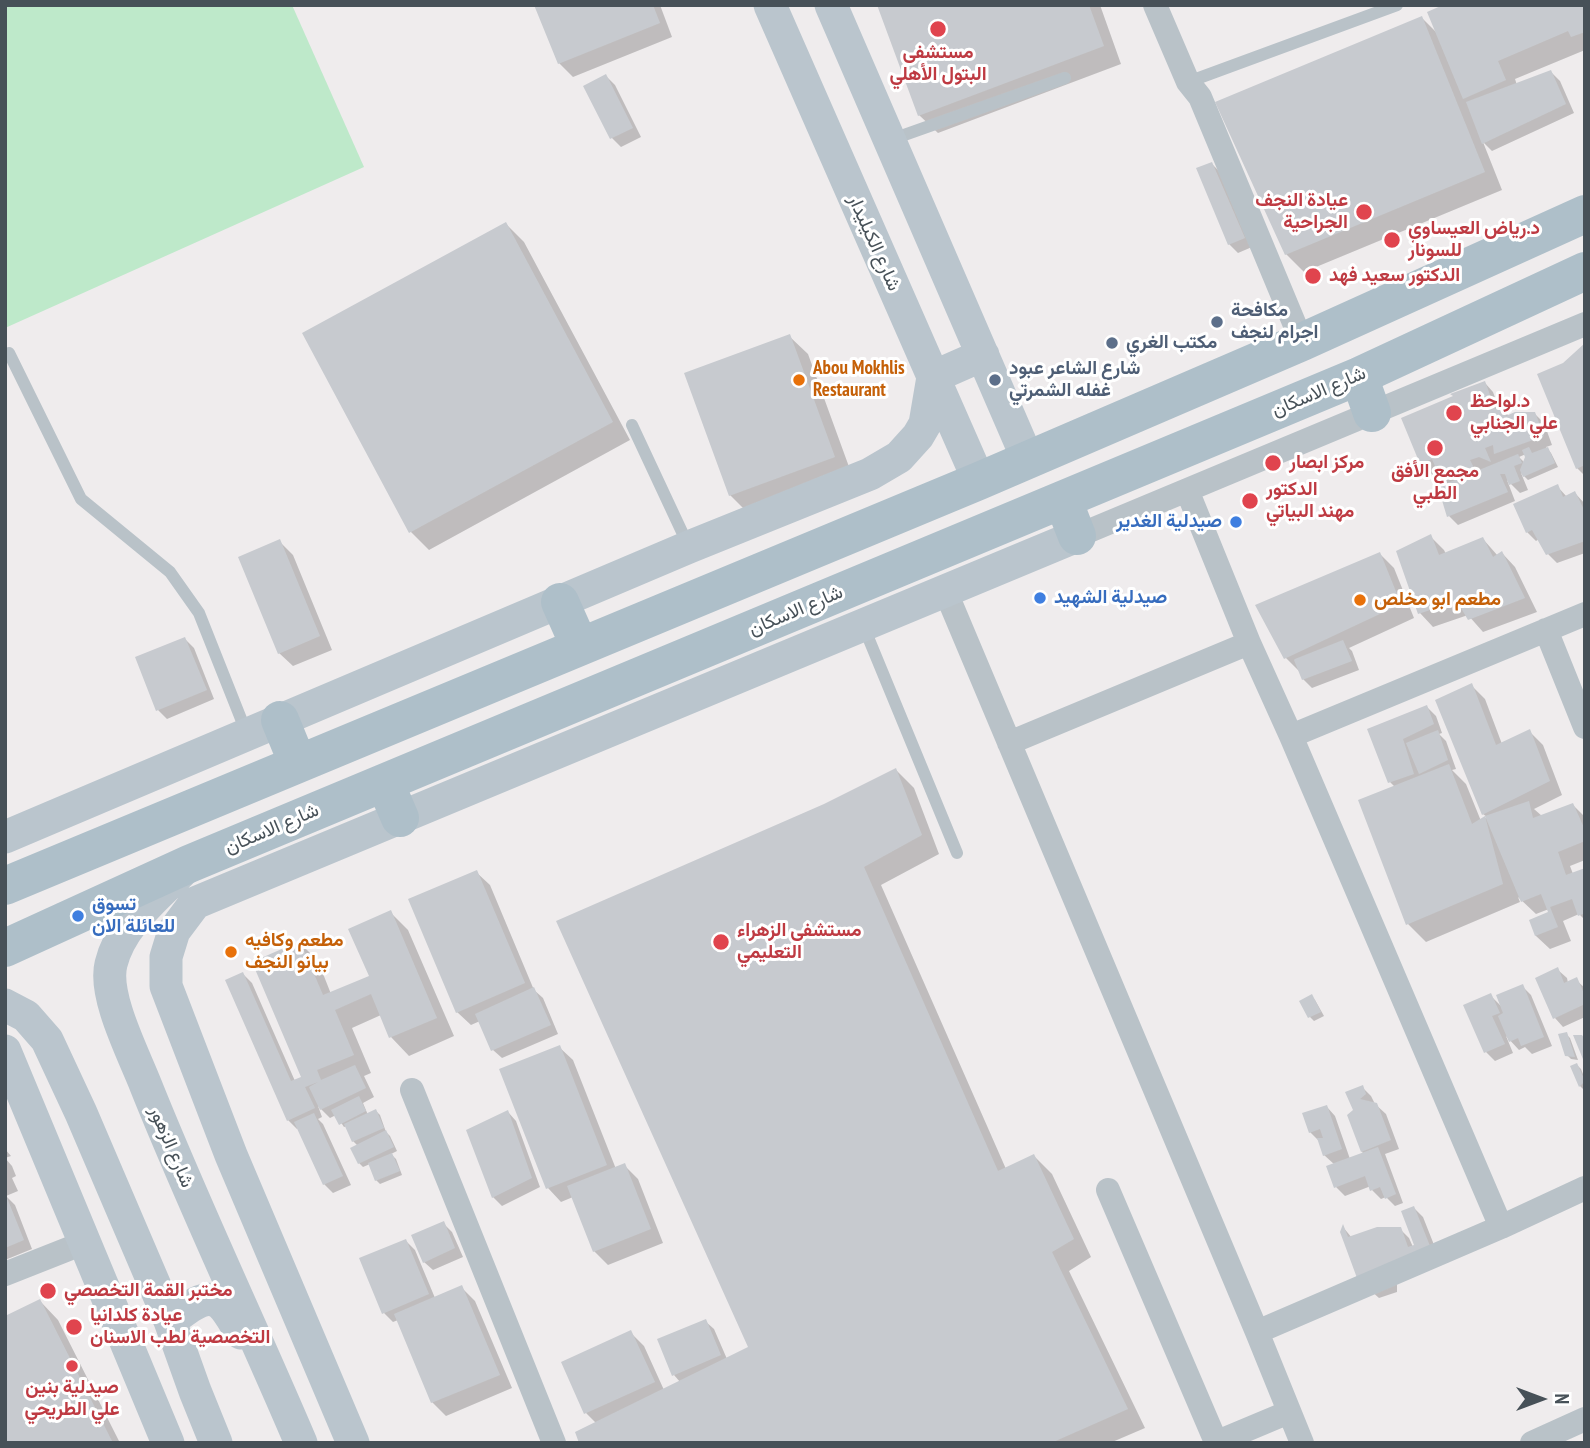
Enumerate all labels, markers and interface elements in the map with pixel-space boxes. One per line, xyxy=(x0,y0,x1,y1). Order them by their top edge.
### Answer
marker: مستشفى البتول الأهلي xyxy=(928,19,948,39)
place label: مستشفى البتول الأهلي xyxy=(889,42,987,86)
place label: عيادة النجف الجراحية xyxy=(1255,190,1348,234)
street label: شارع الكيليدار xyxy=(843,191,905,295)
marker: عيادة النجف الجراحية xyxy=(1354,202,1374,222)
place label: د.رياض العيساوي للسونار xyxy=(1408,218,1540,262)
marker: د.رياض العيساوي للسونار xyxy=(1382,230,1402,250)
place label: الدكتور سعيد فهد xyxy=(1329,265,1460,287)
marker: الدكتور سعيد فهد xyxy=(1303,266,1323,286)
place label: مکافحة اجرام لنجف xyxy=(1231,300,1318,344)
marker: مکافحة اجرام لنجف xyxy=(1209,314,1225,330)
place label: مكتب الغري xyxy=(1126,332,1217,354)
marker: مكتب الغري xyxy=(1104,335,1120,351)
place label: Abou Mokhlis Restaurant xyxy=(813,358,905,402)
place label: شارع الشاعر عبود غفله الشمرتي xyxy=(1009,358,1140,402)
street label: شارع الاسكان xyxy=(1269,362,1369,422)
marker: Abou Mokhlis Restaurant xyxy=(791,372,807,388)
marker: شارع الشاعر عبود غفله الشمرتي xyxy=(987,372,1003,388)
place label: د.لواحظ علي الجنابي xyxy=(1470,391,1558,435)
marker: د.لواحظ علي الجنابي xyxy=(1444,403,1464,423)
marker: مجمع الأفق الطبي xyxy=(1425,438,1445,458)
place label: مركز ابصار xyxy=(1289,452,1364,474)
marker: مركز ابصار xyxy=(1263,453,1283,473)
place label: مجمع الأفق الطبي xyxy=(1391,461,1479,505)
place label: الدكتور مهند البياتي xyxy=(1266,479,1354,523)
marker: الدكتور مهند البياتي xyxy=(1240,491,1260,511)
place label: صيدلية الغدير xyxy=(1116,511,1222,533)
marker: صيدلية الغدير xyxy=(1228,514,1244,530)
street label: شارع الاسكان xyxy=(746,581,846,641)
place label: صيدلية الشهيد xyxy=(1054,587,1167,609)
place label: مطعم ابو مخلص xyxy=(1374,589,1501,611)
marker: صيدلية الشهيد xyxy=(1032,590,1048,606)
marker: مطعم ابو مخلص xyxy=(1352,592,1368,608)
street label: شارع الاسكان xyxy=(222,799,322,859)
place label: تسوق للعائلة الان xyxy=(92,894,175,938)
marker: تسوق للعائلة الان xyxy=(70,908,86,924)
place label: مستشفى الزهراء التعليمي xyxy=(737,920,862,964)
place label: مطعم وكافيه بيانو النجف xyxy=(245,930,344,974)
marker: مستشفى الزهراء التعليمي xyxy=(711,932,731,952)
marker: مطعم وكافيه بيانو النجف xyxy=(223,944,239,960)
street label: شارع الزهور xyxy=(144,1103,198,1191)
place label: مختبر القمة التخصصي xyxy=(64,1280,233,1302)
marker: مختبر القمة التخصصي xyxy=(38,1281,58,1301)
place label: عيادة كلدانيا التخصصية لطب الاسنان xyxy=(90,1305,270,1349)
marker: عيادة كلدانيا التخصصية لطب الاسنان xyxy=(64,1317,84,1337)
marker: صيدلية بنين علي الطريحي xyxy=(64,1358,80,1374)
north arrow xyxy=(1506,1364,1576,1434)
place label: صيدلية بنين علي الطريحي xyxy=(24,1377,120,1421)
text: N xyxy=(1550,1394,1574,1404)

